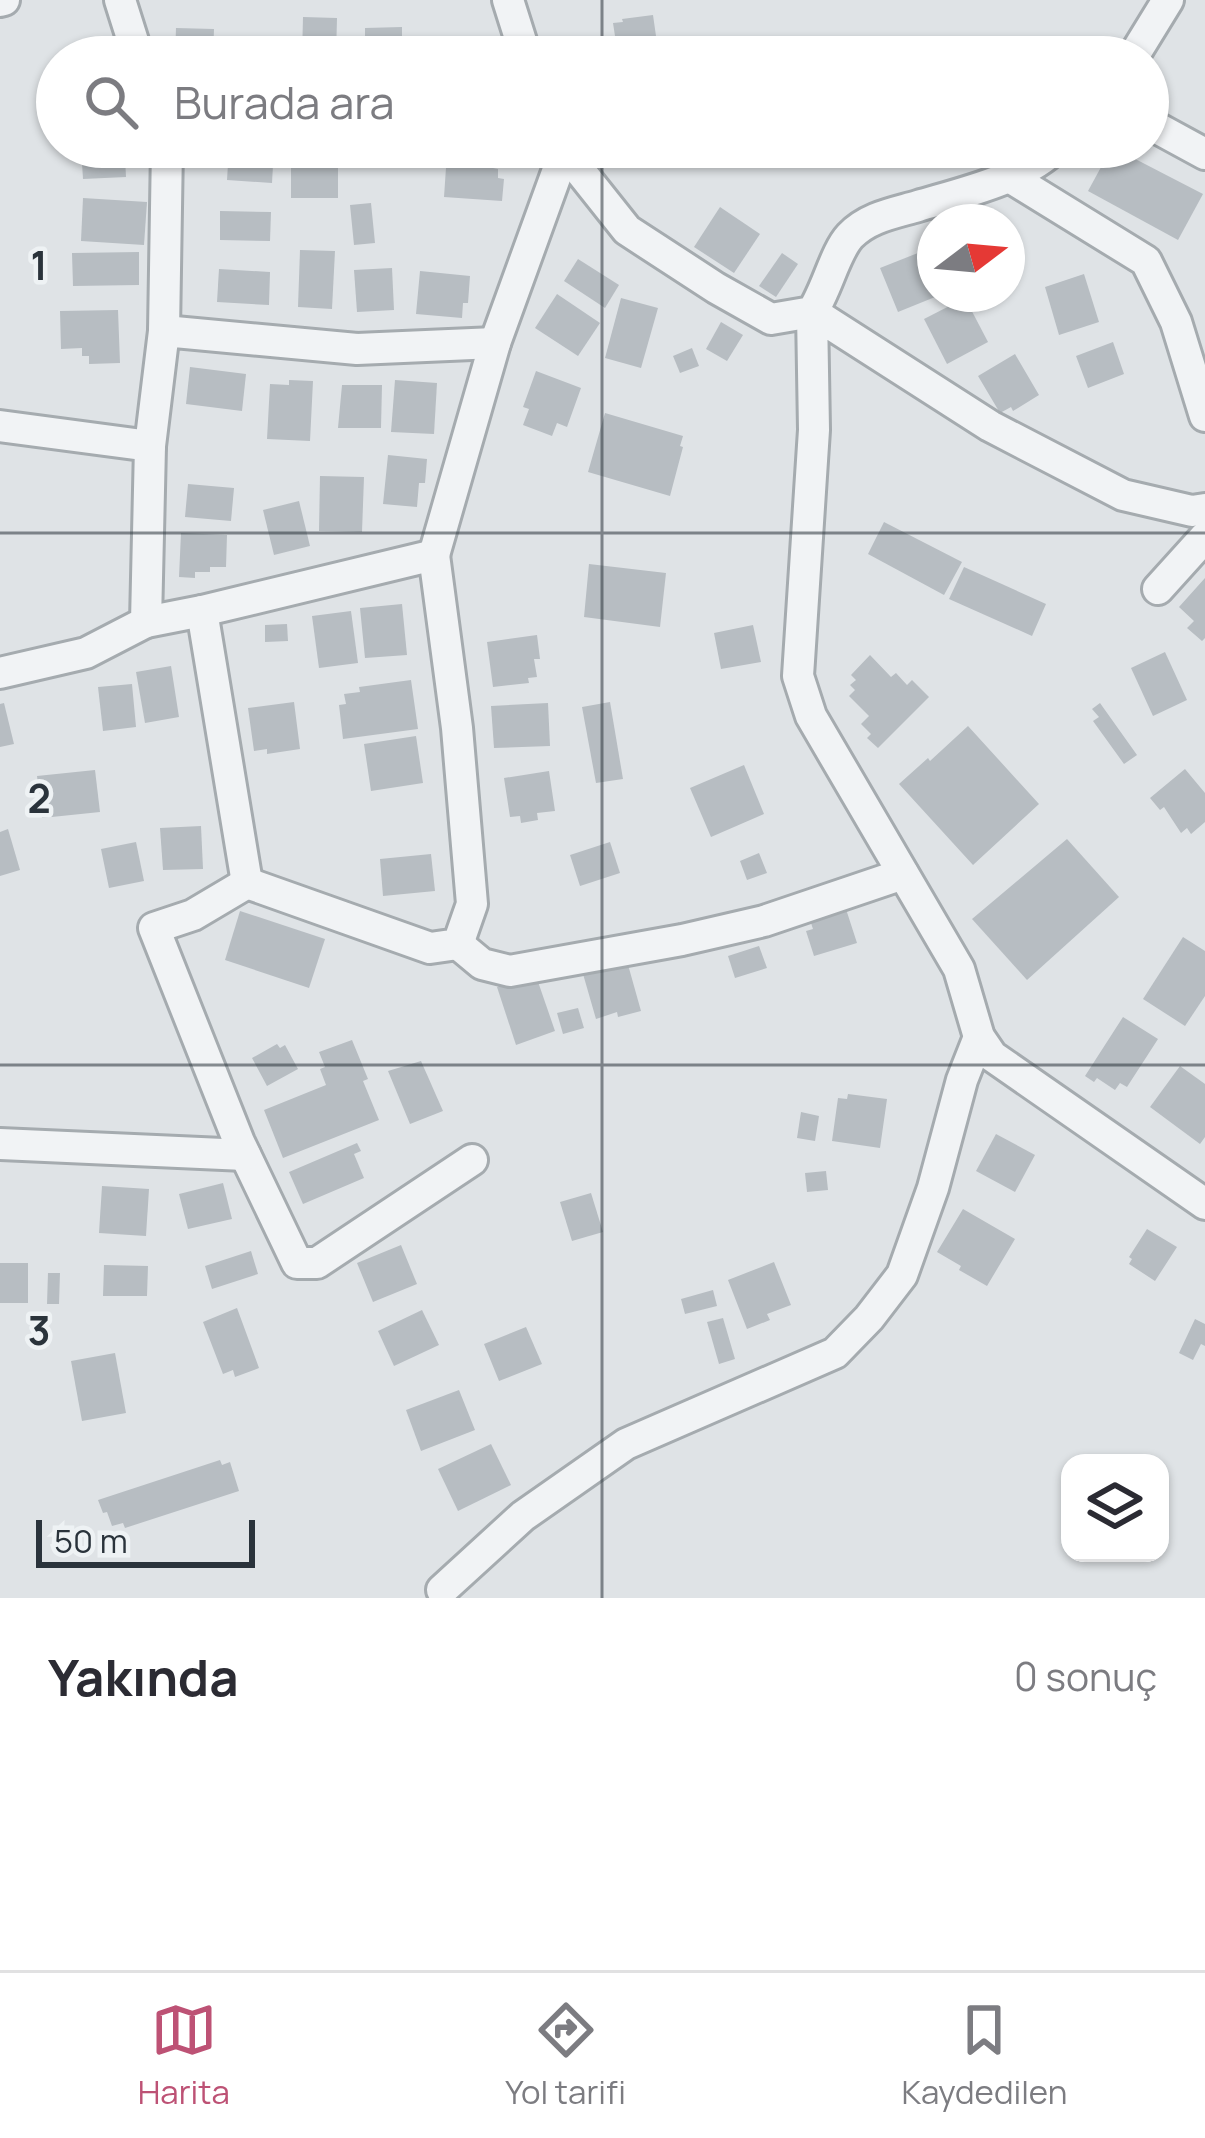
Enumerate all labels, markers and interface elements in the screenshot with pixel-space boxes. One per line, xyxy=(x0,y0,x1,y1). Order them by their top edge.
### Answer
search box xyxy=(36,36,1169,168)
icon: search xyxy=(78,69,144,135)
text: Burada ara xyxy=(174,71,395,133)
north arrow xyxy=(917,204,1025,312)
text: 1 xyxy=(30,238,48,292)
text: 2 xyxy=(27,771,51,825)
text: 3 xyxy=(28,1303,50,1357)
map controls xyxy=(1061,1454,1169,1562)
button: layers xyxy=(1061,1454,1169,1562)
scale bar xyxy=(36,1514,255,1567)
text: 50 m xyxy=(54,1518,128,1563)
text: Yakında xyxy=(48,1642,239,1711)
text: 0 sonuç xyxy=(1014,1649,1157,1703)
tab: Harita xyxy=(138,1997,230,2114)
tab: Yol tarifi xyxy=(505,1997,626,2114)
tab: Kaydedilen xyxy=(901,1997,1067,2114)

